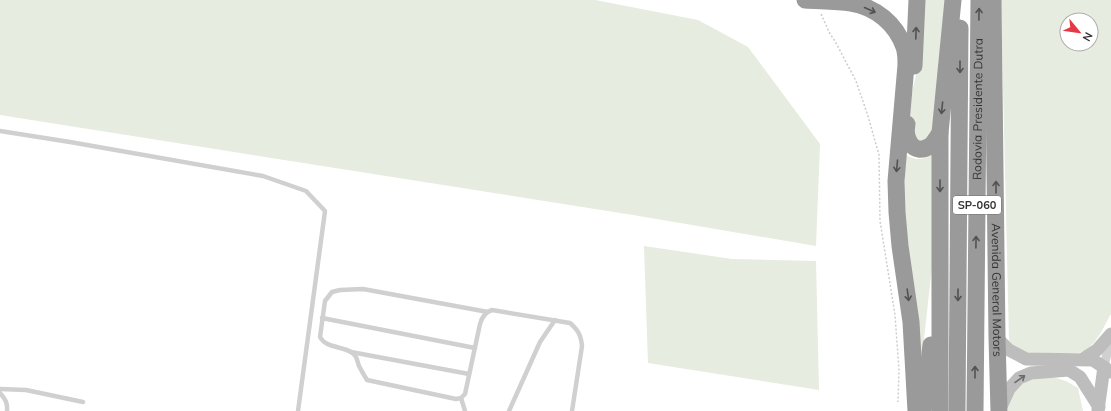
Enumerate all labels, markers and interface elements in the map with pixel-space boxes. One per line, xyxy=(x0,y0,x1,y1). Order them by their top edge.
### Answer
one-way arrow xyxy=(864,6,876,14)
one-way arrow xyxy=(975,8,983,21)
north arrow xyxy=(1059,12,1099,52)
one-way arrow xyxy=(912,27,919,40)
text: N xyxy=(1080,30,1096,44)
street label: Rodovia Presidente Dutra xyxy=(969,38,986,180)
one-way arrow xyxy=(956,60,964,73)
one-way arrow xyxy=(939,102,946,115)
one-way arrow xyxy=(893,159,901,172)
one-way arrow xyxy=(936,179,944,192)
one-way arrow xyxy=(992,181,1000,194)
road number: SP-060 xyxy=(953,196,1001,214)
street label: Avenida General Motors xyxy=(989,223,1006,357)
one-way arrow xyxy=(972,236,980,249)
one-way arrow xyxy=(954,288,962,301)
one-way arrow xyxy=(904,289,912,302)
one-way arrow xyxy=(971,366,979,379)
one-way arrow xyxy=(1015,375,1026,383)

